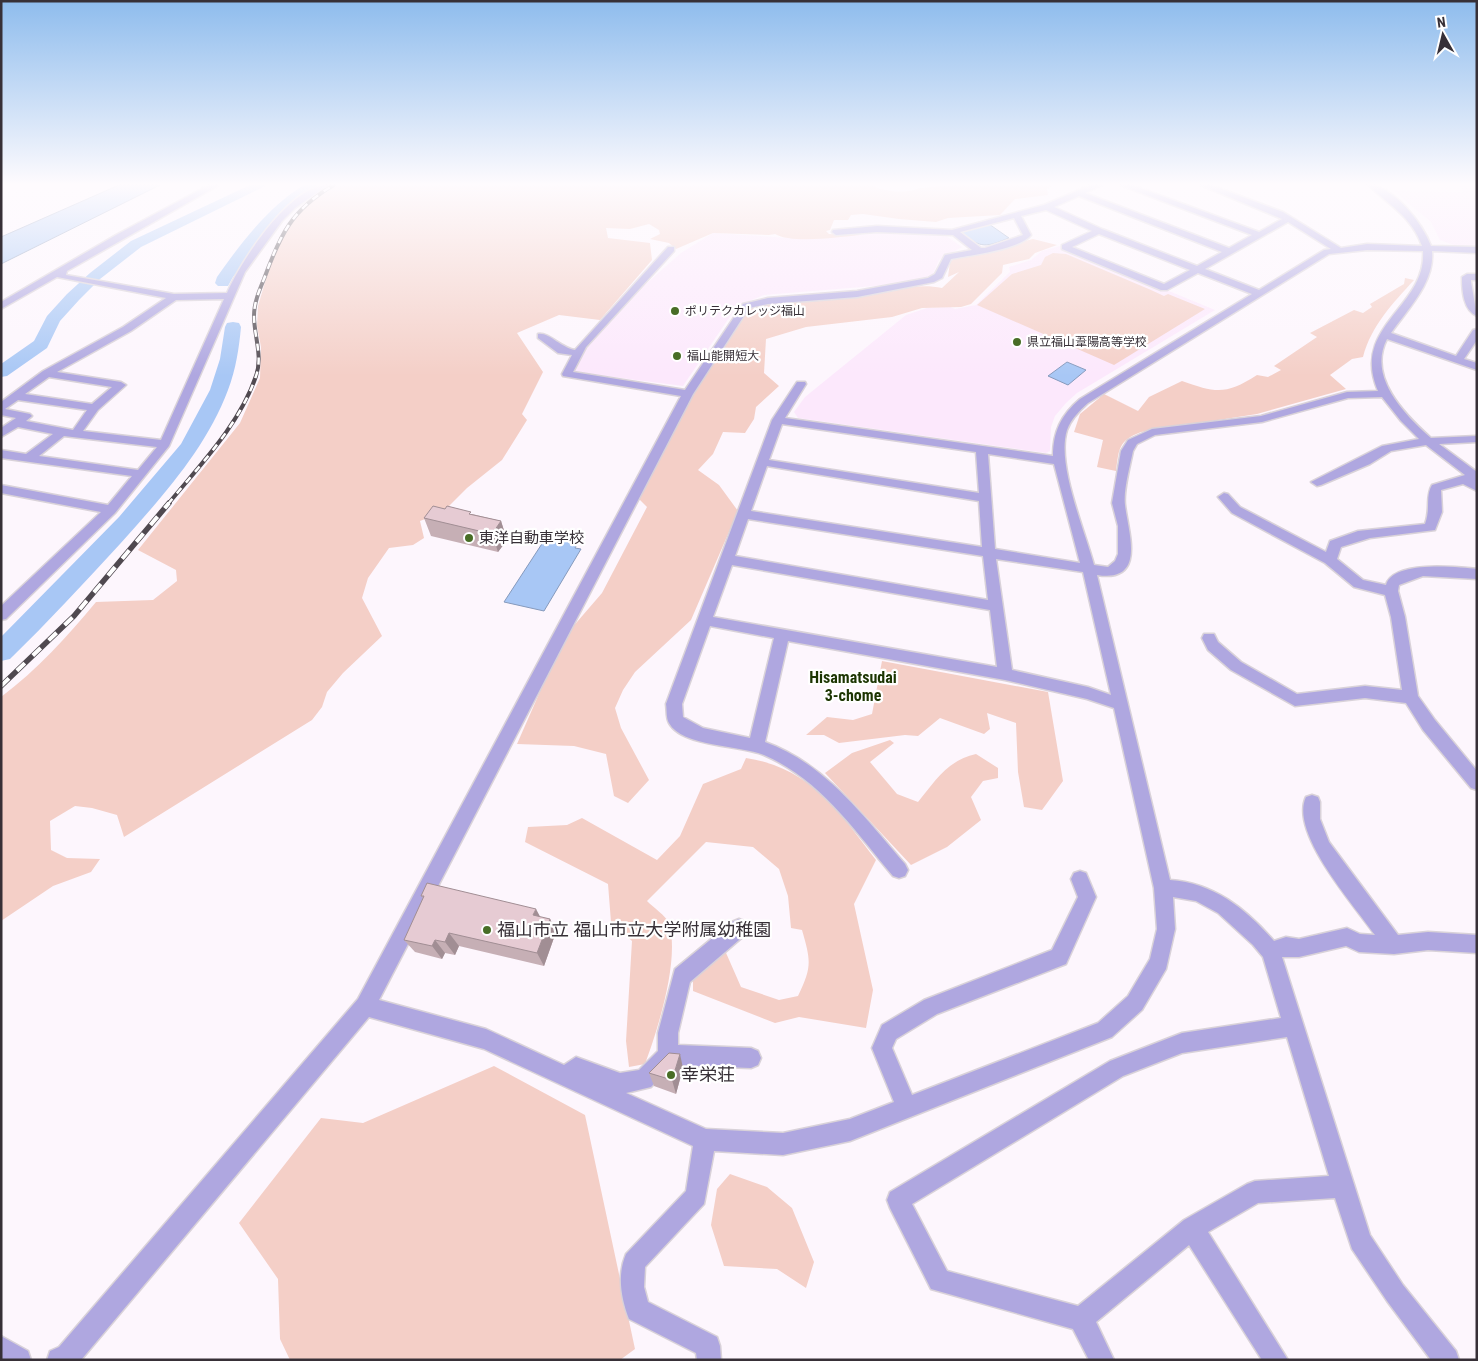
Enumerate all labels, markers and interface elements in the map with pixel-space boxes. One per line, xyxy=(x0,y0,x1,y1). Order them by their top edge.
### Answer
north arrow xyxy=(1418,10,1468,60)
text: N xyxy=(1436,14,1447,31)
place label: ポリテクカレッジ福山 xyxy=(685,304,805,318)
marker: ポリテクカレッジ福山 xyxy=(669,305,681,317)
place label: 県立福山葦陽高等学校 xyxy=(1027,335,1147,349)
marker: 県立福山葦陽高等学校 xyxy=(1011,336,1023,348)
place label: 福山能開短大 xyxy=(687,349,759,363)
marker: 福山能開短大 xyxy=(671,350,683,362)
place label: 東洋自動車学校 xyxy=(479,529,584,547)
marker: 東洋自動車学校 xyxy=(463,532,475,544)
district label: Hisamatsudai 3-chome xyxy=(809,668,897,705)
place label: 福山市立 福山市立大学附属幼稚園 xyxy=(497,919,771,940)
marker: 福山市立 福山市立大学附属幼稚園 xyxy=(481,924,493,936)
place label: 幸栄荘 xyxy=(681,1064,735,1085)
marker: 幸栄荘 xyxy=(665,1069,677,1081)

